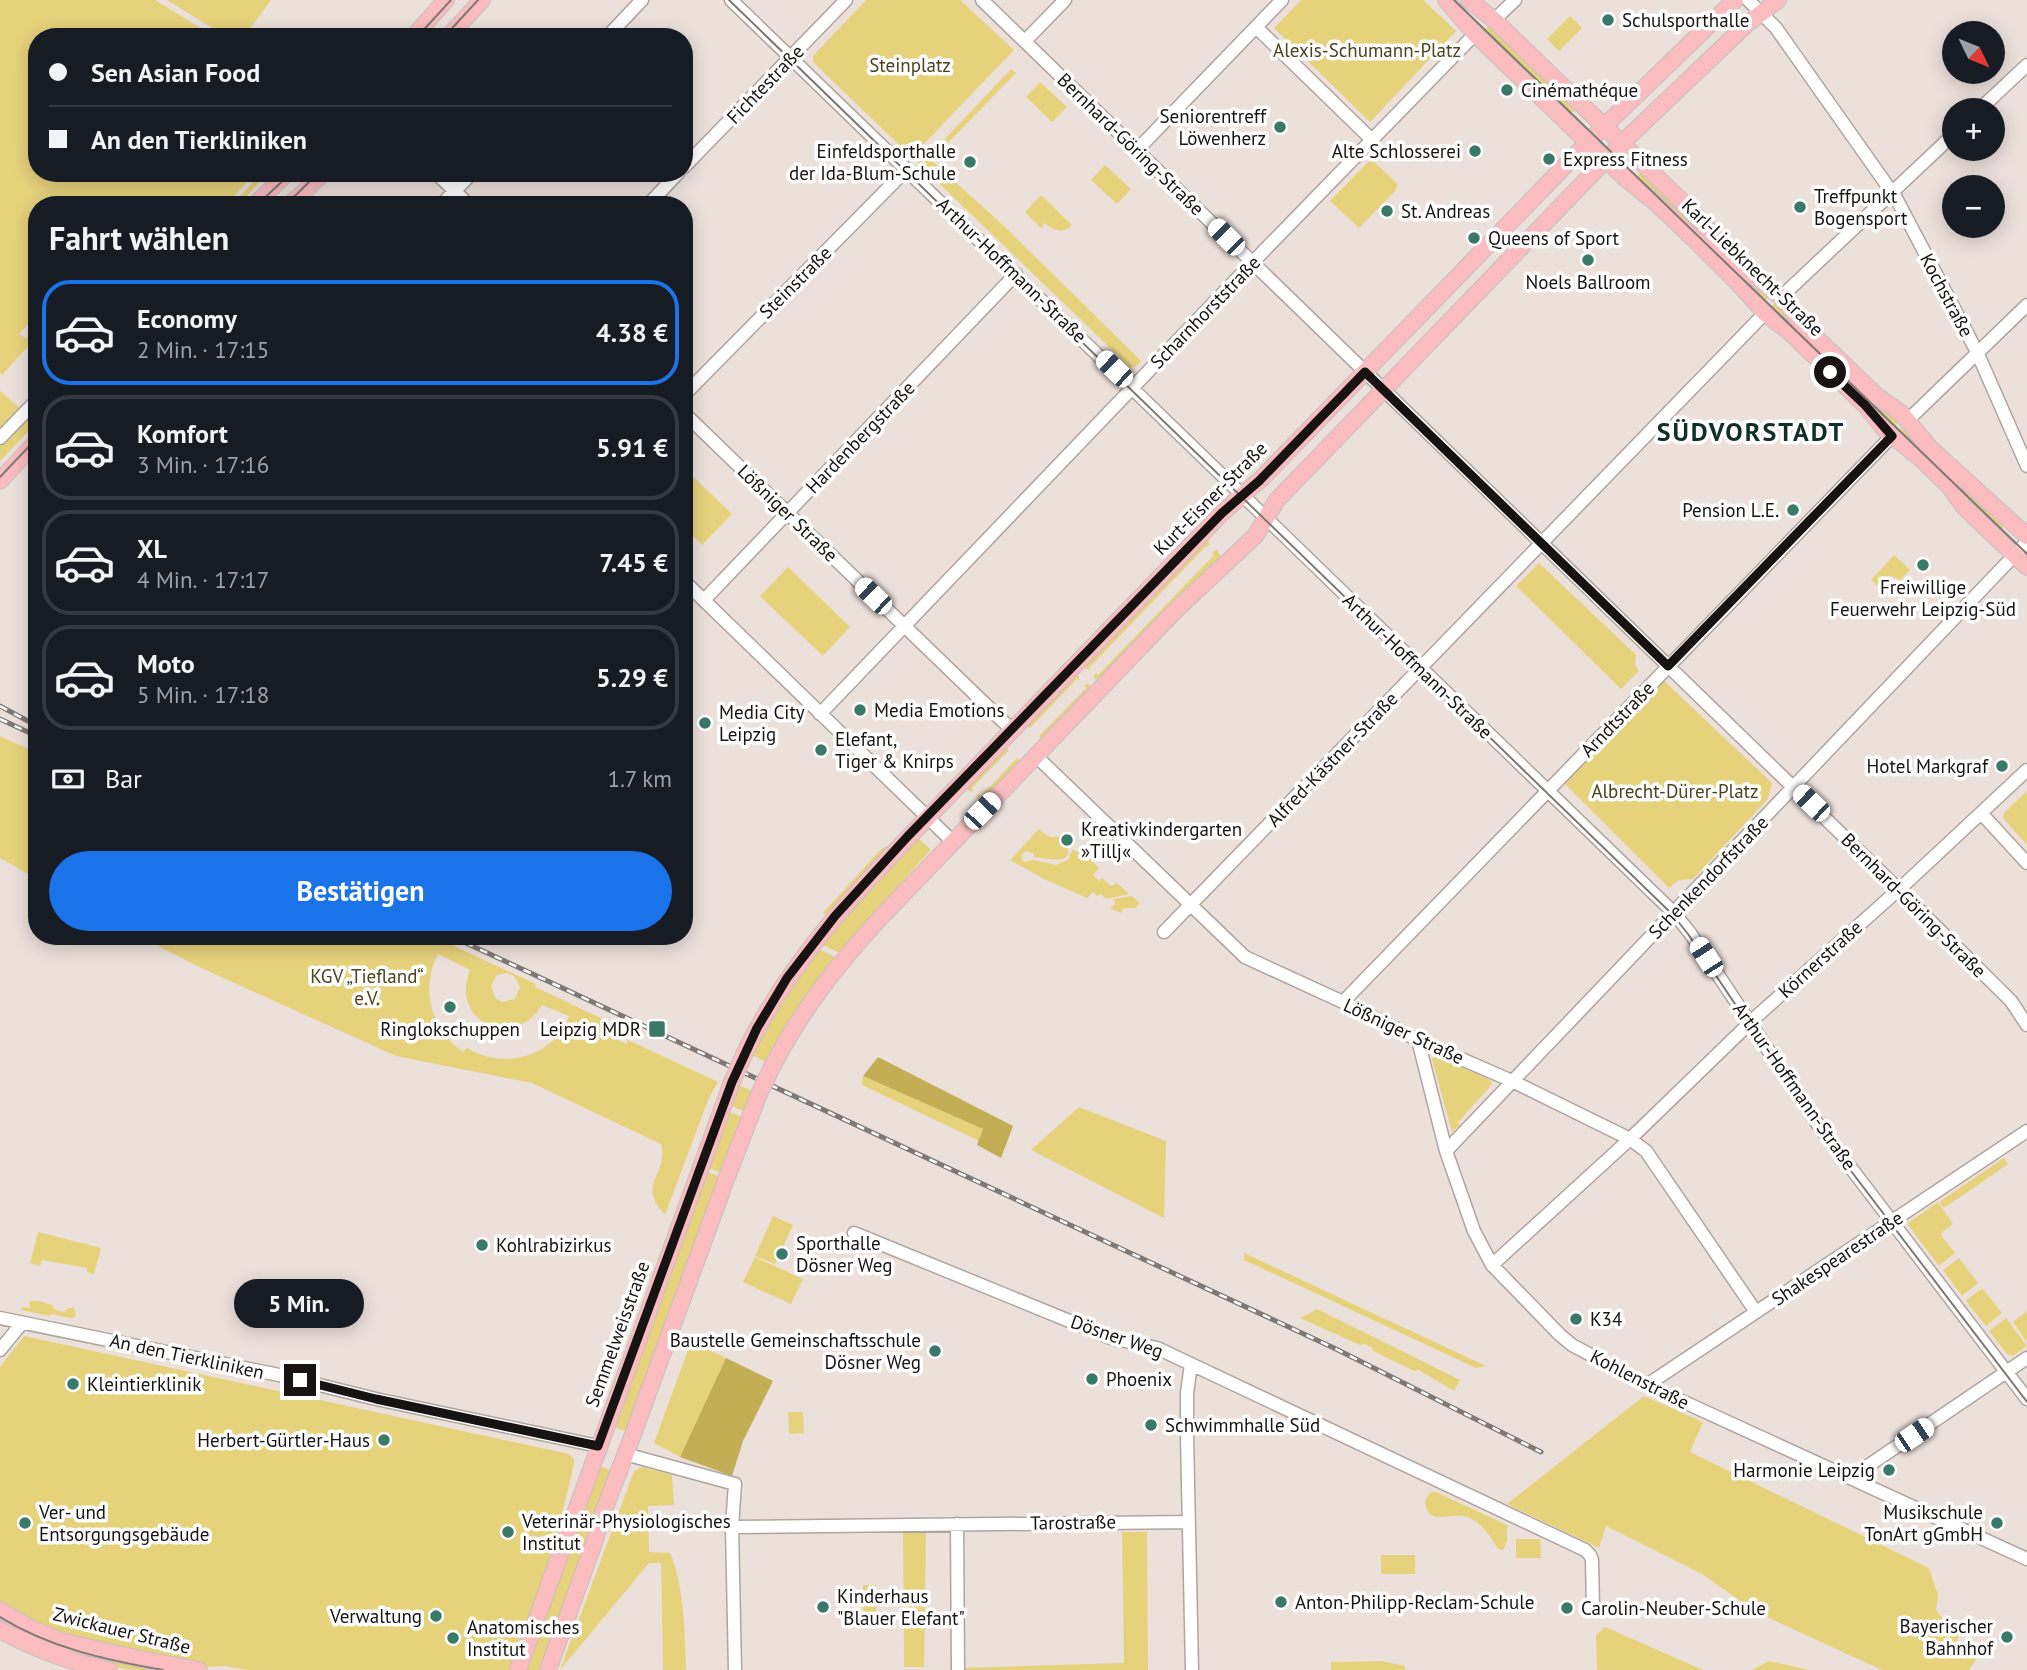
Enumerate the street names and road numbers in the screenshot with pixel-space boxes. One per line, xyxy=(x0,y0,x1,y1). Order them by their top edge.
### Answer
street label: Fichtestraße xyxy=(721,39,809,129)
street label: Bernhard-Göring-Straße xyxy=(1053,68,1209,220)
street label: Arthur-Hoffmann-Straße xyxy=(932,192,1092,348)
street label: Karl-Liebknecht-Straße xyxy=(1677,193,1829,341)
street label: Steinstraße xyxy=(754,241,836,323)
street label: Kochstraße xyxy=(1915,249,1979,341)
street label: Scharnhorststraße xyxy=(1145,250,1265,374)
street label: Hardenbergstraße xyxy=(800,376,920,498)
street label: Kurt-Eisner-Straße xyxy=(1148,436,1272,560)
street label: Lößniger Straße xyxy=(733,459,843,567)
street label: Arthur-Hoffmann-Straße xyxy=(1338,588,1498,744)
street label: Arndtstraße xyxy=(1575,676,1659,762)
street label: Alfred-Kästner-Straße xyxy=(1262,687,1402,831)
street label: Schenkendorfstraße xyxy=(1643,810,1773,944)
street label: Bernhard-Göring-Straße xyxy=(1837,828,1991,982)
street label: Körnerstraße xyxy=(1773,915,1867,1003)
street label: Lößniger Straße xyxy=(1340,993,1468,1069)
street label: Arthur-Hoffmann-Straße xyxy=(1728,998,1862,1174)
street label: Shakespearestraße xyxy=(1767,1205,1907,1311)
street label: Semmelweisstraße xyxy=(579,1258,655,1410)
street label: Dösner Weg xyxy=(1068,1309,1166,1363)
street label: An den Tierkliniken xyxy=(108,1328,266,1384)
street label: Kohlenstraße xyxy=(1586,1344,1694,1414)
street label: Tarostraße xyxy=(1030,1509,1116,1535)
street label: Zwickauer Straße xyxy=(51,1601,193,1659)

